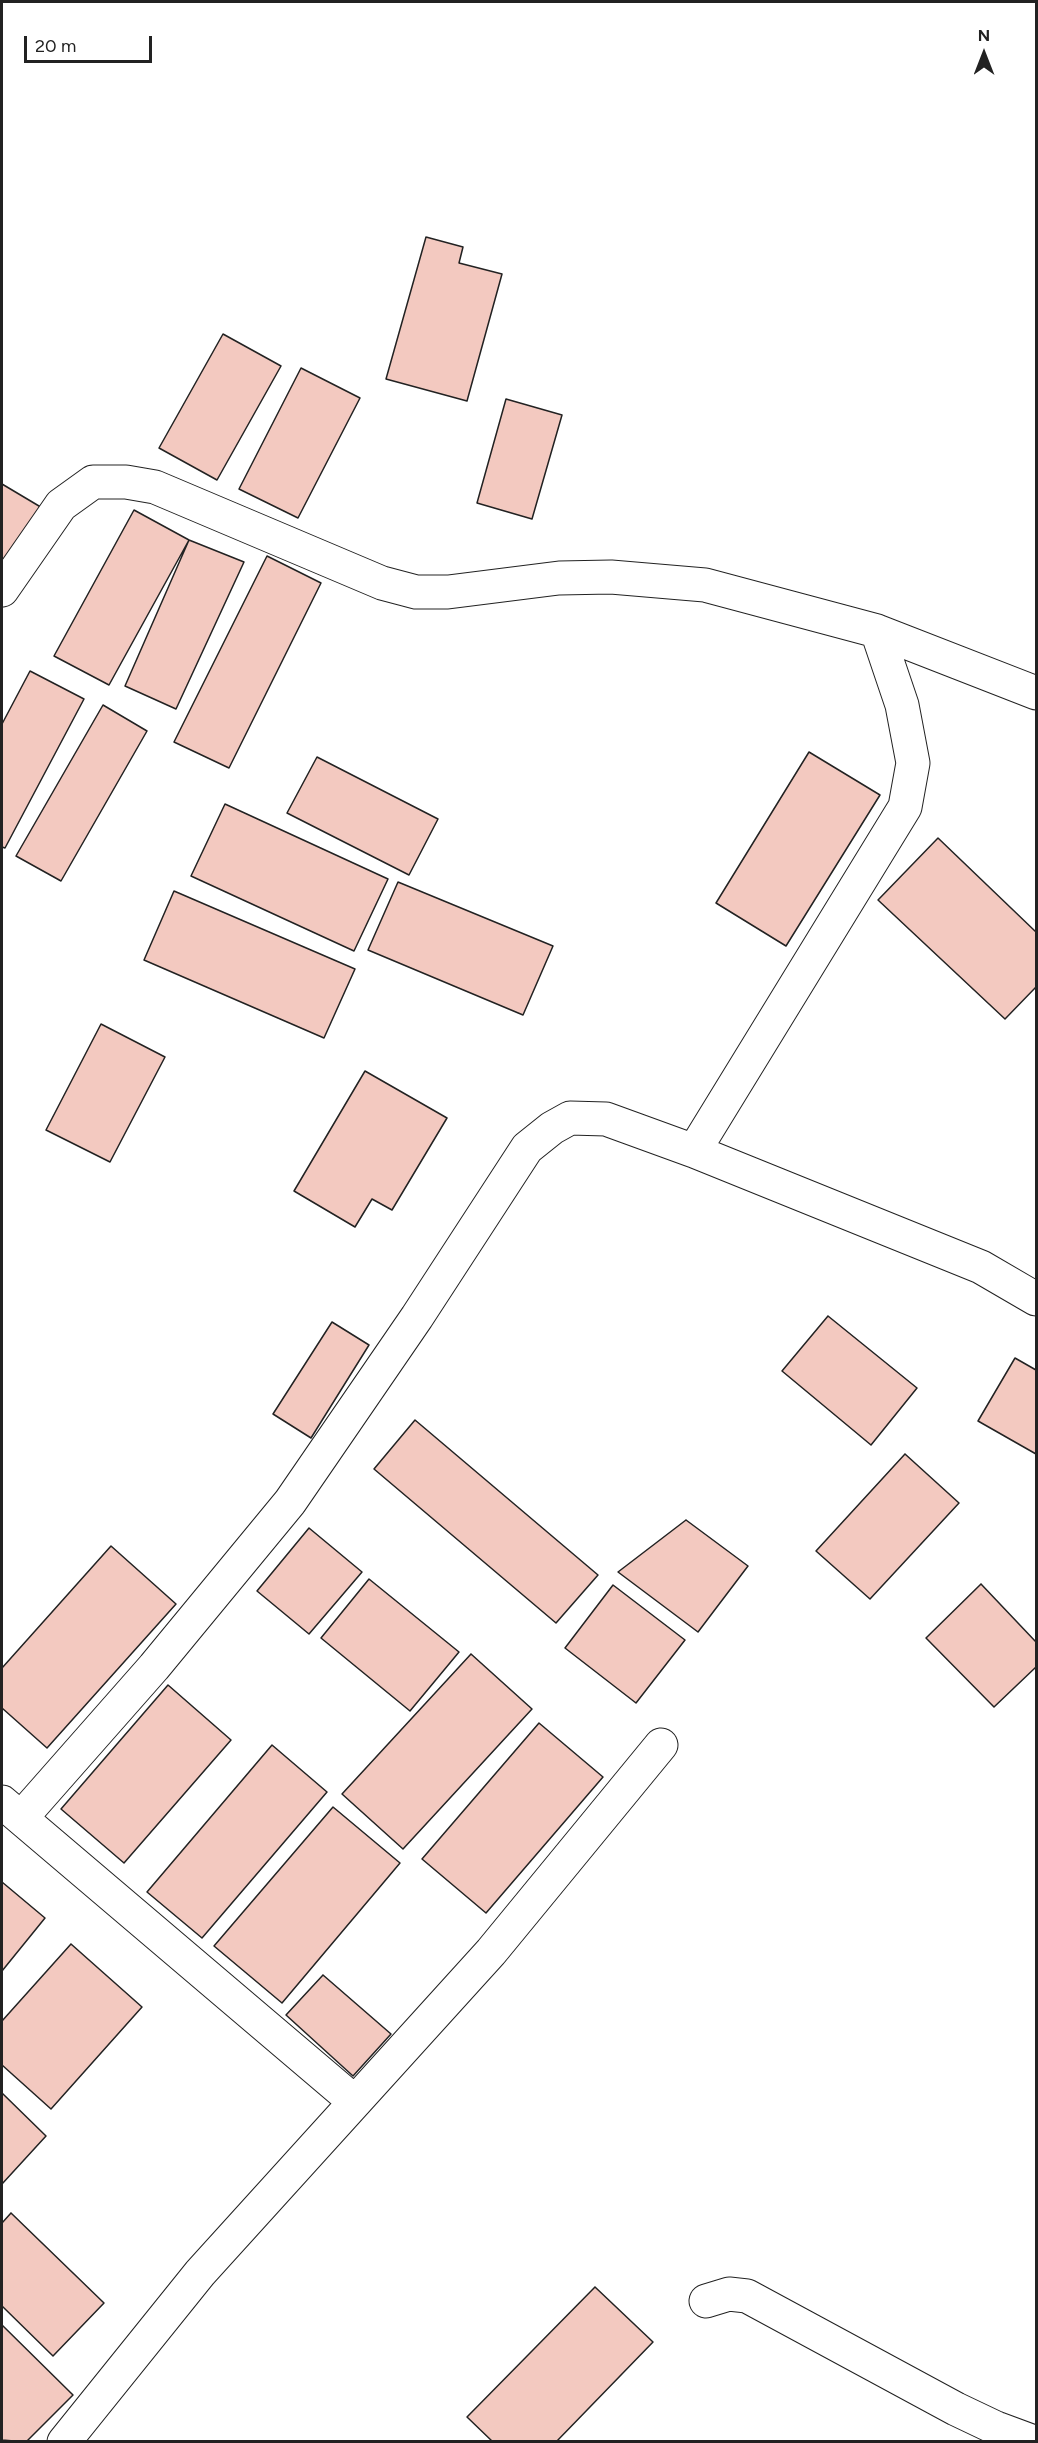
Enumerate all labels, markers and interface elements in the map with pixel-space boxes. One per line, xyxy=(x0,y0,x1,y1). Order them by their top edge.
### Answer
scale bar xyxy=(27,24,154,62)
north arrow xyxy=(954,24,1014,84)
text: N xyxy=(978,26,990,45)
text: 20 m xyxy=(35,35,76,57)

